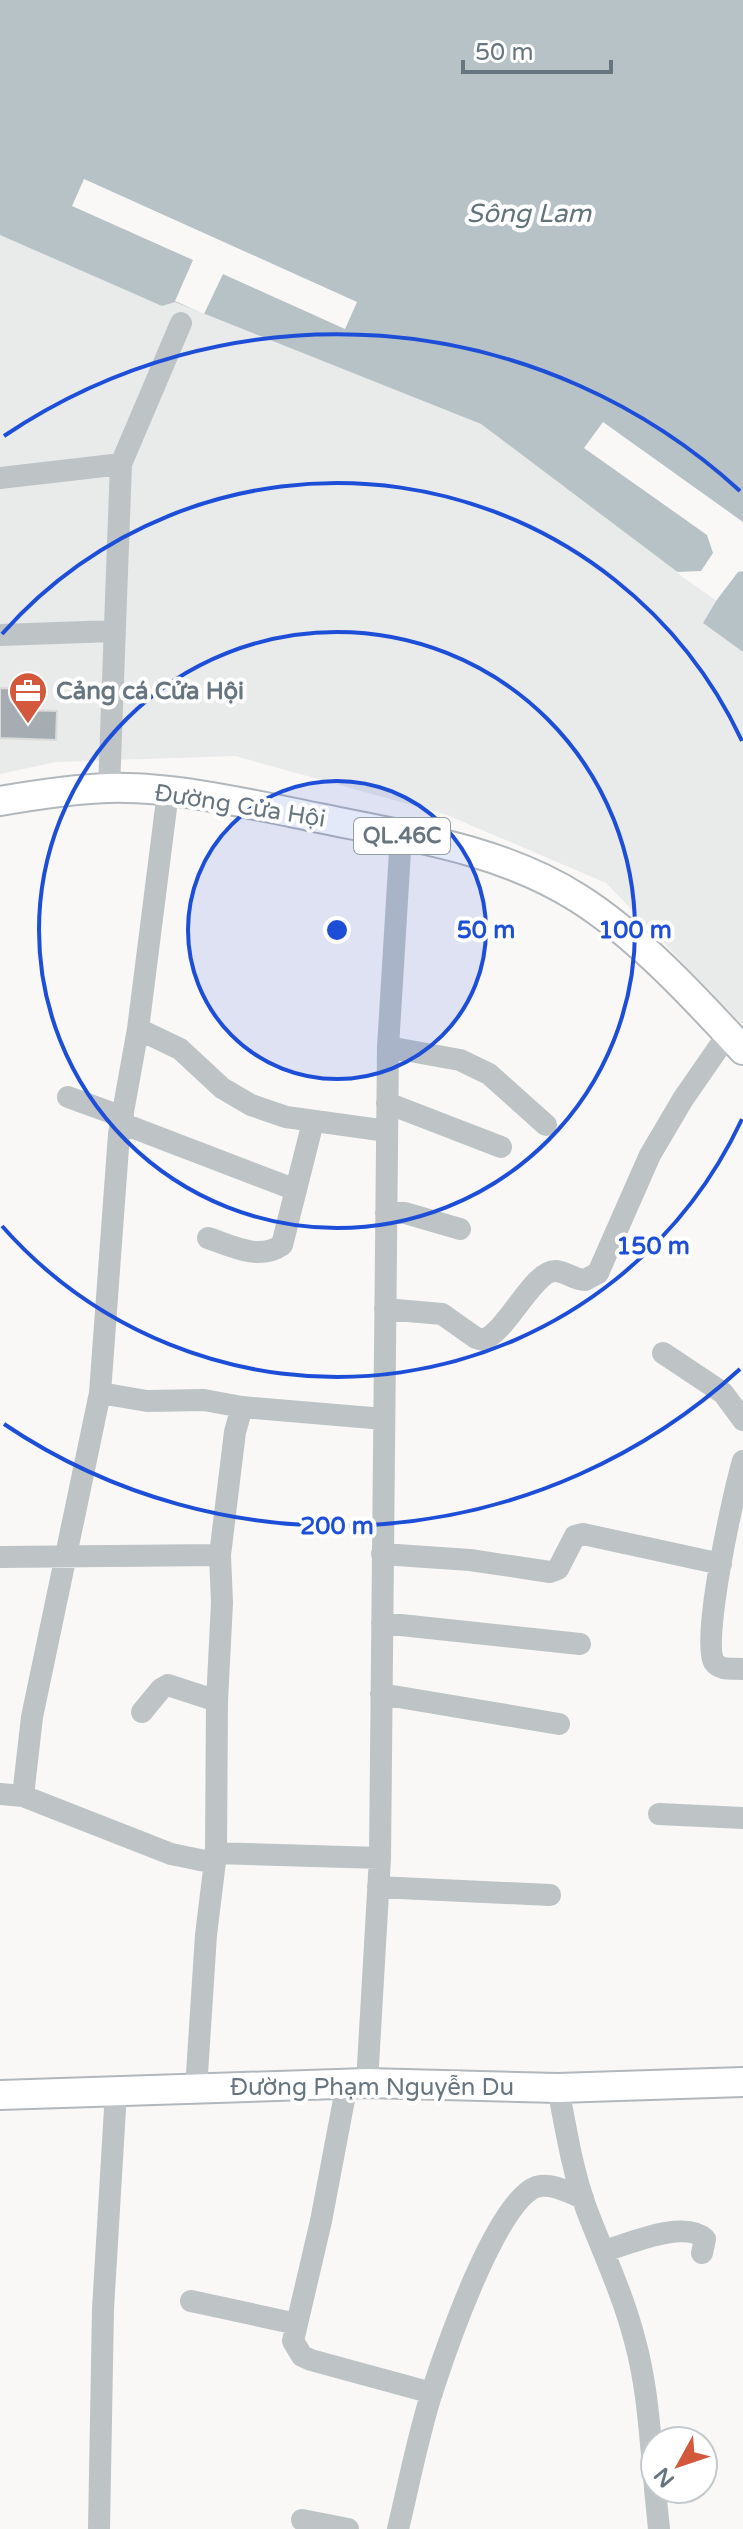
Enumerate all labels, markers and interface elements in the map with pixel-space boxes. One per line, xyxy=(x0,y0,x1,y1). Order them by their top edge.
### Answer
scale bar xyxy=(463,24,611,74)
text: 50 m xyxy=(475,38,533,67)
water label: Sông Lam xyxy=(467,198,592,229)
office icon: Cảng cá Cửa Hội xyxy=(7,670,49,725)
place label: Cảng cá Cửa Hội xyxy=(56,677,244,706)
street label: Đường Cửa Hội xyxy=(152,778,328,834)
road number: QL.46C xyxy=(354,818,450,854)
centre of rings xyxy=(323,916,351,944)
text: 50 m xyxy=(457,916,515,945)
text: 100 m xyxy=(598,916,672,945)
text: 150 m xyxy=(616,1232,690,1261)
text: 200 m xyxy=(300,1512,374,1541)
street label: Đường Phạm Nguyễn Du xyxy=(230,2073,514,2102)
north arrow xyxy=(639,2425,719,2505)
text: N xyxy=(649,2462,680,2492)

